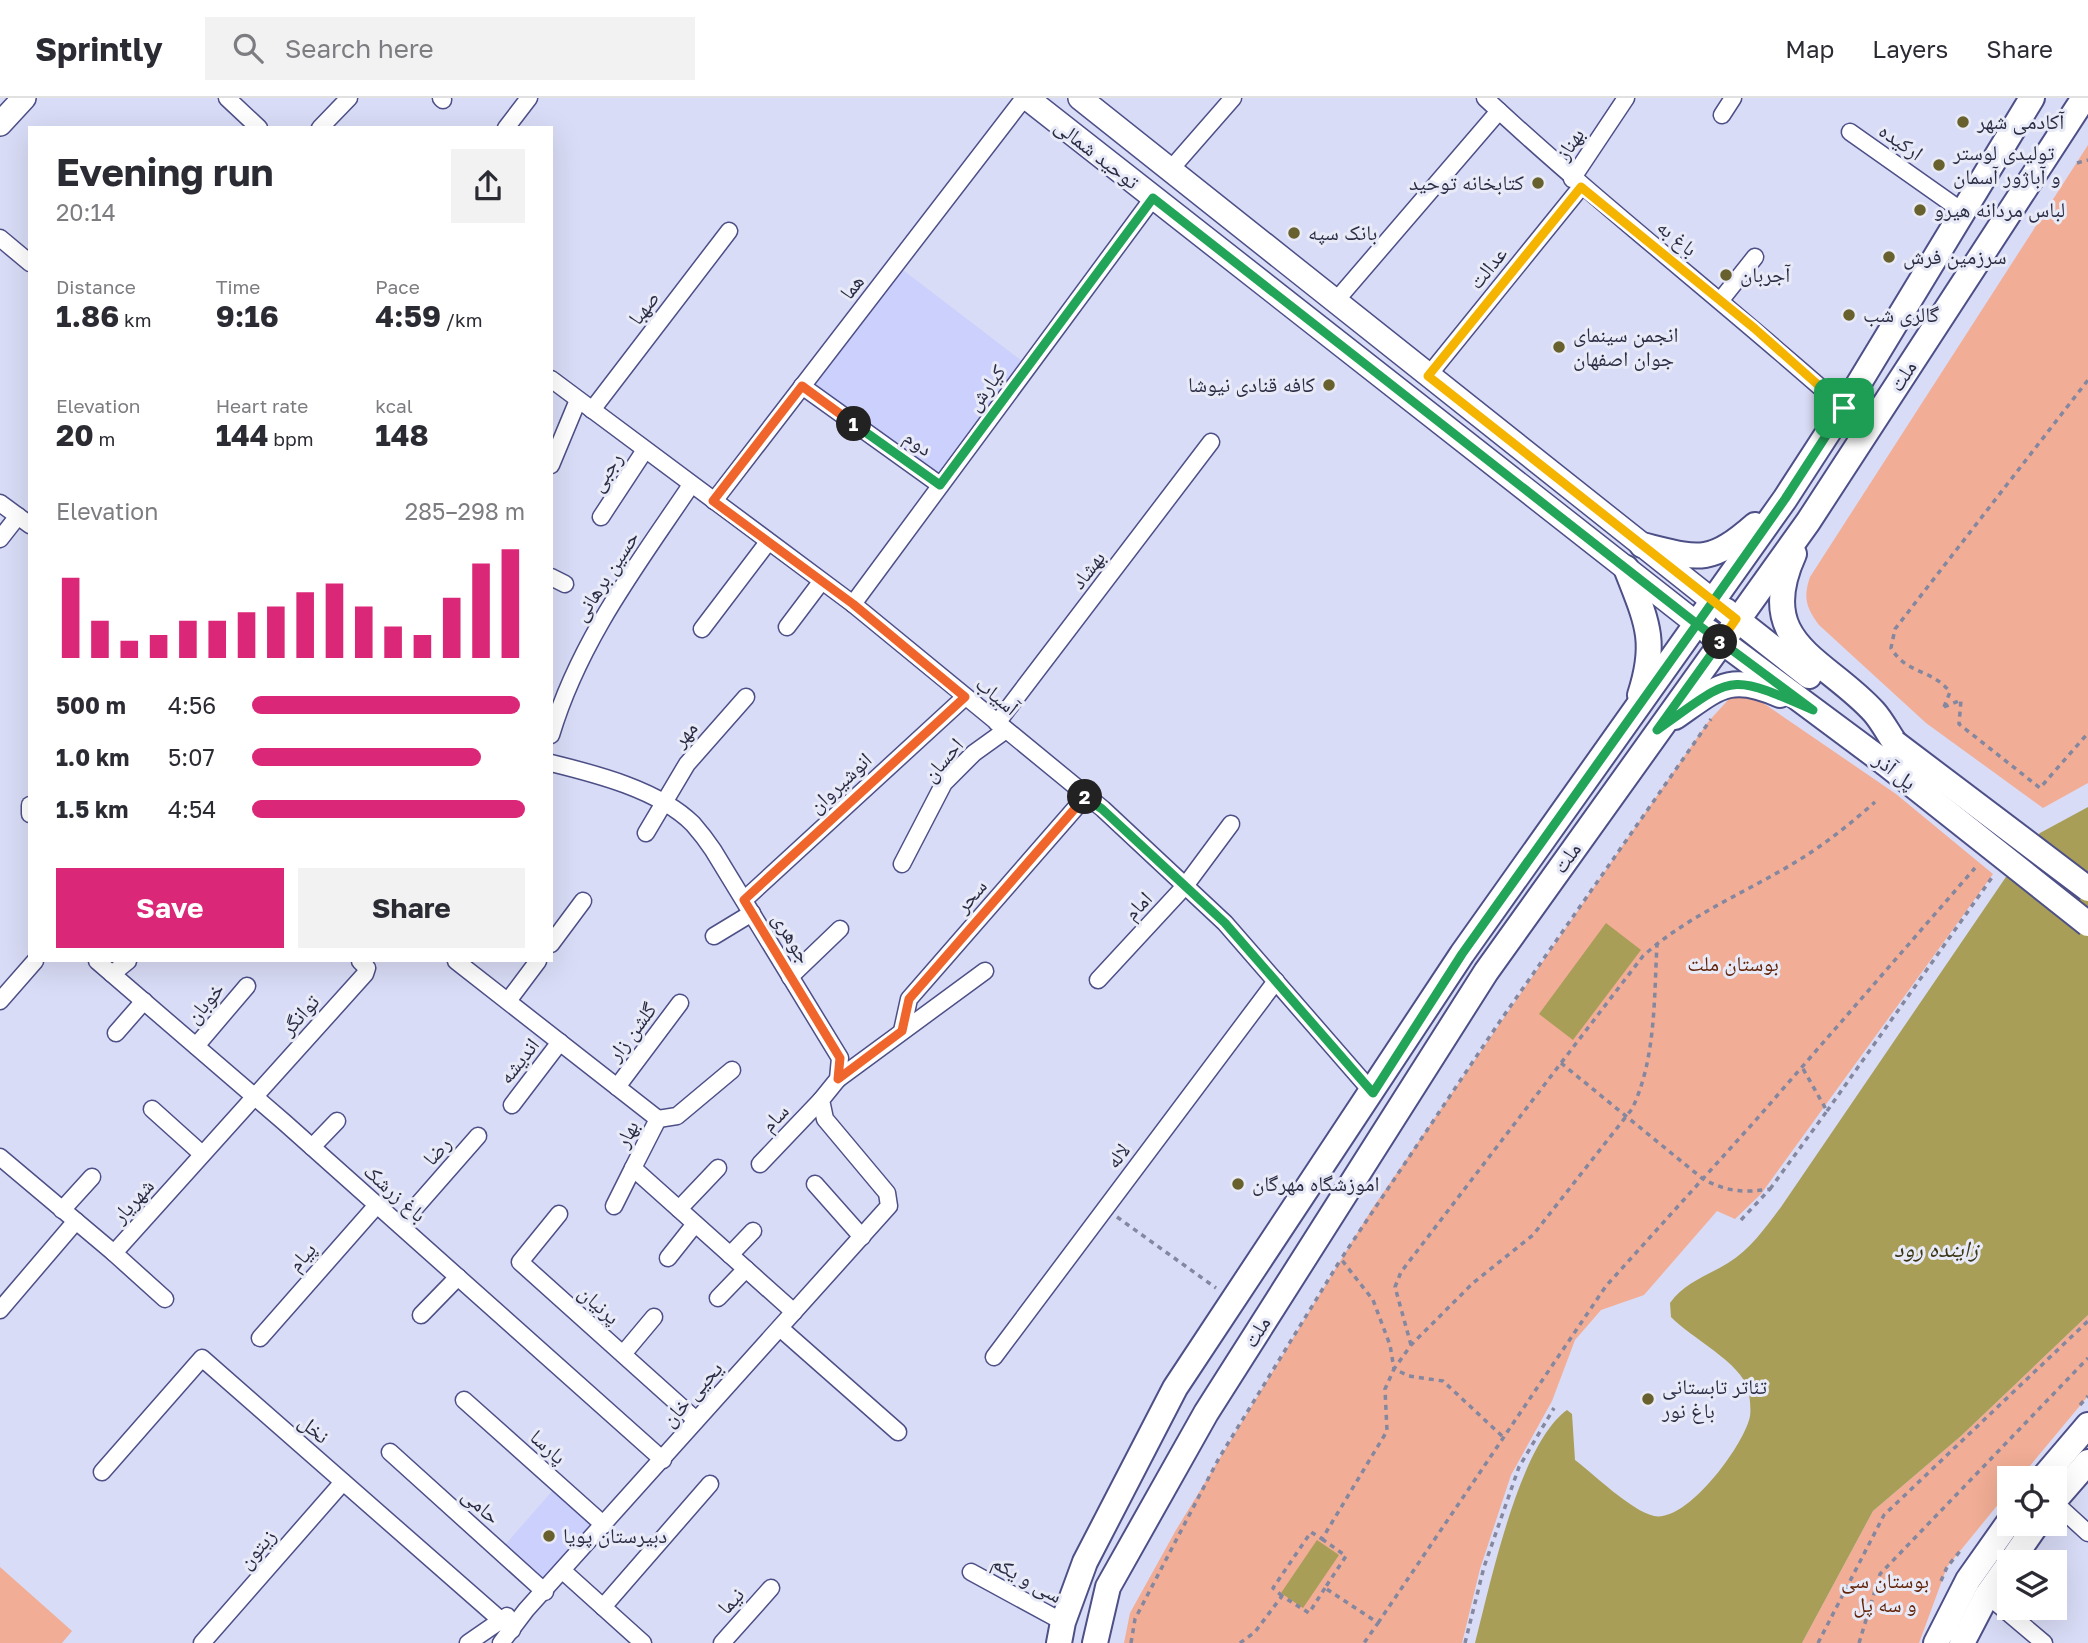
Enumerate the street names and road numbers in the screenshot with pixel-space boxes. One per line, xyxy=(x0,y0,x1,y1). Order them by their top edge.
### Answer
street label: توحید شمالی xyxy=(1050,112,1145,195)
street label: ارکیده xyxy=(1874,117,1929,166)
street label: بهناز xyxy=(1549,122,1589,165)
street label: باغ به xyxy=(1652,213,1703,262)
street label: عدالت xyxy=(1462,241,1512,294)
street label: هما xyxy=(833,269,869,304)
street label: صهبا xyxy=(622,285,664,330)
street label: ملت xyxy=(1883,355,1922,396)
street label: کیارش xyxy=(960,359,1012,416)
street label: دوم xyxy=(898,423,938,463)
street label: رجبی xyxy=(583,447,628,497)
street label: حسین برهانی xyxy=(566,525,645,626)
street label: بهشاد xyxy=(1064,545,1110,594)
street label: آسیاب xyxy=(971,670,1025,721)
street label: مهر xyxy=(665,715,703,752)
street label: احسان xyxy=(916,732,968,787)
street label: پل آذر xyxy=(1868,745,1922,796)
street label: انوشیروان xyxy=(802,746,877,818)
street label: ملت xyxy=(1546,837,1586,878)
street label: سحر xyxy=(948,873,992,918)
street label: امام xyxy=(1117,885,1159,927)
street label: جوهری xyxy=(767,907,818,968)
street label: خوبان xyxy=(179,976,229,1029)
street label: توانگر xyxy=(274,989,324,1041)
street label: گلشن زار xyxy=(600,997,663,1067)
street label: اندیشه xyxy=(492,1032,544,1089)
street label: سام xyxy=(755,1098,795,1138)
street label: بهار xyxy=(608,1116,644,1152)
street label: رضا xyxy=(417,1131,456,1170)
street label: لاله xyxy=(1099,1138,1135,1173)
street label: باغ زرشک xyxy=(358,1157,432,1228)
street label: شهریار xyxy=(105,1173,159,1229)
street label: پیام xyxy=(281,1236,323,1278)
street label: پرنیان xyxy=(574,1279,626,1330)
street label: ملت xyxy=(1237,1311,1276,1352)
street label: یحیی خان xyxy=(655,1355,728,1432)
street label: نخل xyxy=(293,1408,335,1449)
street label: پارسا xyxy=(525,1423,572,1469)
street label: حامی xyxy=(456,1481,506,1530)
street label: زیتون xyxy=(232,1523,281,1574)
street label: سی و یکم xyxy=(987,1548,1067,1610)
street label: نیما xyxy=(711,1581,749,1619)

